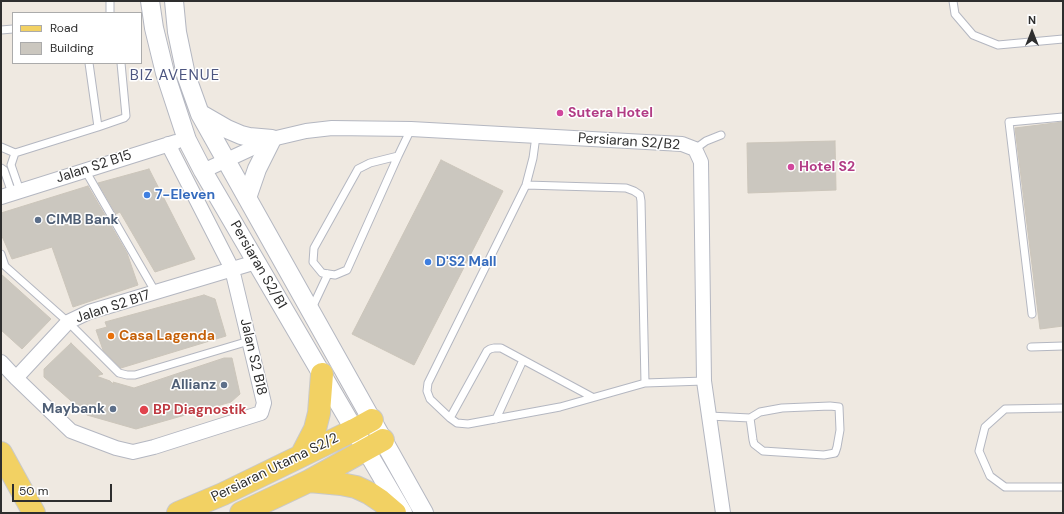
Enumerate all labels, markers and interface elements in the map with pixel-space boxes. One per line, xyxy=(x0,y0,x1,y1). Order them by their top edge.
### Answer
legend xyxy=(12,12,142,64)
north arrow xyxy=(1012,12,1052,52)
text: N xyxy=(1028,13,1036,27)
text: Road xyxy=(50,20,78,36)
text: Building xyxy=(50,40,94,56)
district label: BIZ AVENUE xyxy=(130,67,220,85)
place label: Sutera Hotel xyxy=(568,105,653,121)
marker: Sutera Hotel xyxy=(555,108,565,118)
street label: Persiaran S2/B2 xyxy=(577,130,681,154)
street label: Jalan S2 B15 xyxy=(54,147,134,187)
place label: Hotel S2 xyxy=(799,159,855,175)
marker: Hotel S2 xyxy=(786,162,796,172)
place label: 7-Eleven xyxy=(155,187,215,203)
marker: 7-Eleven xyxy=(142,190,152,200)
place label: CIMB Bank xyxy=(46,212,119,228)
marker: CIMB Bank xyxy=(33,215,43,225)
street label: Persiaran S2/B1 xyxy=(226,218,290,312)
place label: D'S2 Mall xyxy=(436,254,497,270)
marker: D'S2 Mall xyxy=(423,257,433,267)
street label: Jalan S2 B17 xyxy=(74,287,152,327)
street label: Jalan S2 B18 xyxy=(236,317,270,397)
place label: Casa Lagenda xyxy=(119,328,215,344)
marker: Casa Lagenda xyxy=(106,331,116,341)
place label: Allianz xyxy=(171,377,216,393)
marker: Allianz xyxy=(219,380,229,390)
place label: Maybank xyxy=(42,401,105,417)
place label: BP Diagnostik xyxy=(153,402,247,418)
marker: Maybank xyxy=(108,404,118,414)
marker: BP Diagnostik xyxy=(138,404,150,416)
street label: Persiaran Utama S2/2 xyxy=(209,430,341,506)
scale bar xyxy=(14,476,114,502)
text: 50 m xyxy=(19,483,48,499)

